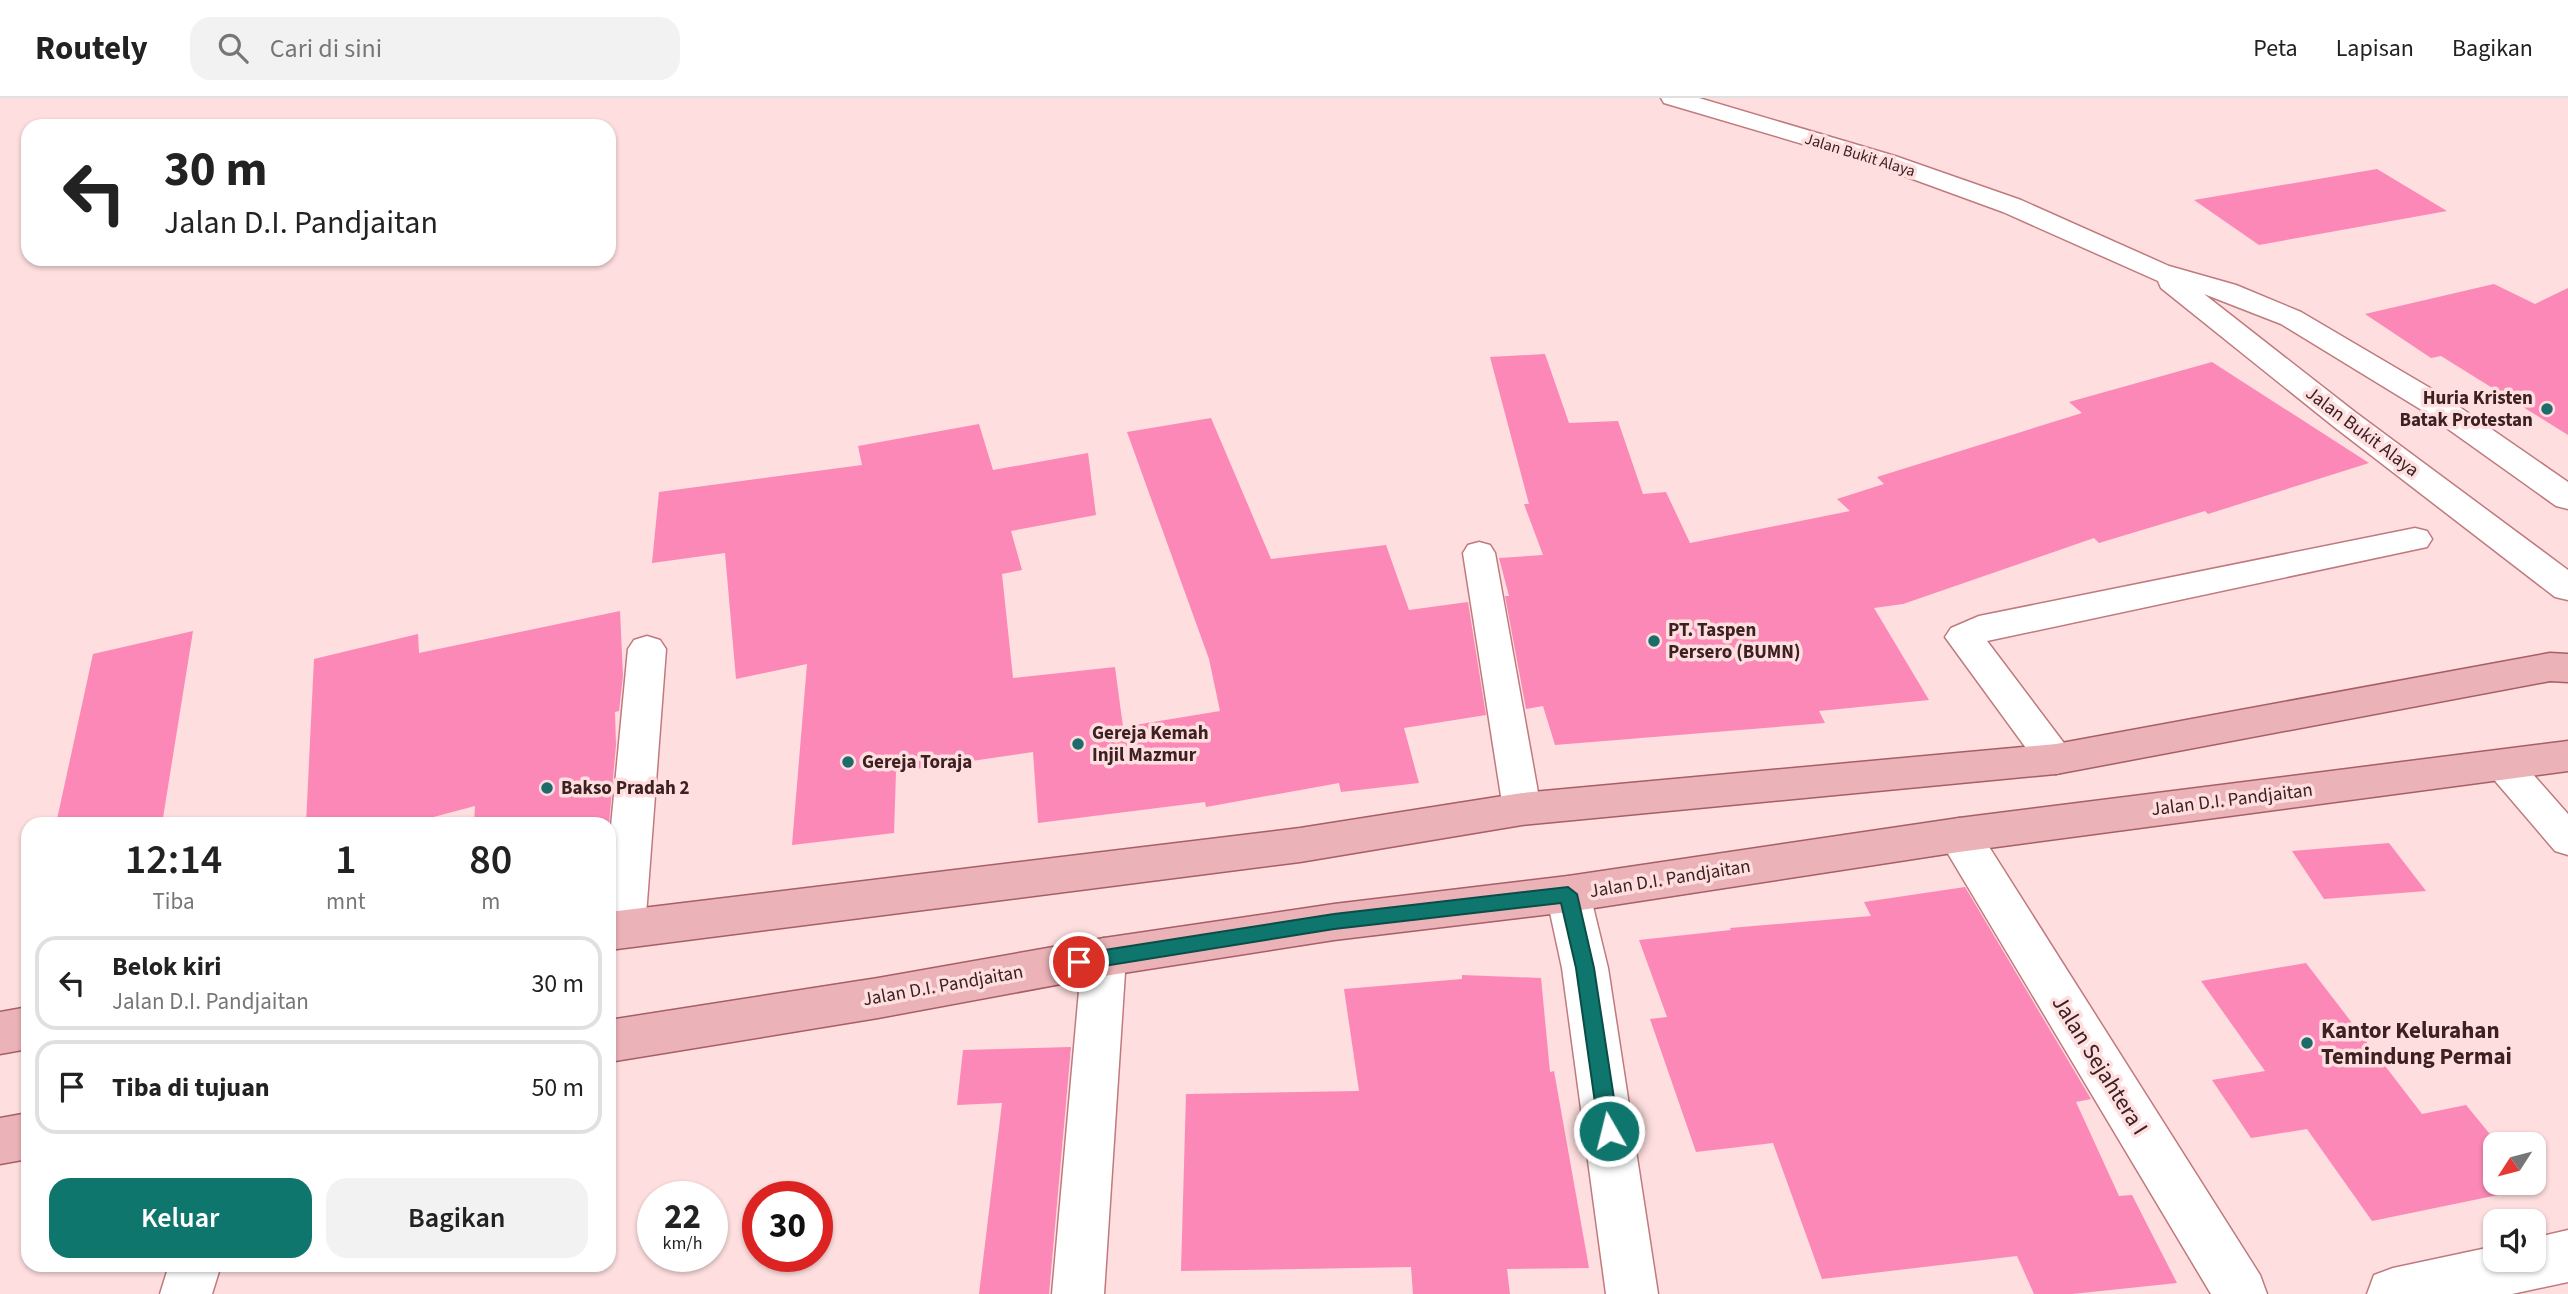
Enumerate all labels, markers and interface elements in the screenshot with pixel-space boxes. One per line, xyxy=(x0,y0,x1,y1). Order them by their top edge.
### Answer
search box xyxy=(190,17,680,80)
text: Routely xyxy=(35,25,148,72)
icon: search xyxy=(214,29,252,67)
text: Cari di sini xyxy=(270,30,382,67)
text: Peta xyxy=(2253,31,2298,66)
text: Lapisan xyxy=(2336,31,2414,66)
text: Bagikan xyxy=(2452,31,2533,66)
street label: Jalan Bukit Alaya xyxy=(1802,128,1918,182)
text: 30 m xyxy=(164,135,268,205)
icon: left xyxy=(49,147,140,238)
text: Jalan D.I. Pandjaitan xyxy=(164,200,438,246)
street label: Jalan Bukit Alaya xyxy=(2300,380,2424,484)
place label: Huria Kristen Batak Protestan xyxy=(2399,385,2533,434)
marker: Huria Kristen Batak Protestan xyxy=(2539,401,2555,417)
place label: PT. Taspen Persero (BUMN) xyxy=(1668,617,1800,666)
marker: PT. Taspen Persero (BUMN) xyxy=(1646,633,1662,649)
place label: Gereja Kemah Injil Mazmur xyxy=(1092,720,1209,769)
marker: Gereja Kemah Injil Mazmur xyxy=(1070,736,1086,752)
place label: Gereja Toraja xyxy=(862,749,972,776)
marker: Gereja Toraja xyxy=(840,754,856,770)
place label: Bakso Pradah 2 xyxy=(561,775,690,802)
street label: Jalan D.I. Pandjaitan xyxy=(2150,777,2314,823)
marker: Bakso Pradah 2 xyxy=(539,780,555,796)
text: 12:14 xyxy=(125,830,222,890)
text: 1 xyxy=(335,830,357,890)
text: 80 xyxy=(469,830,512,890)
street label: Jalan D.I. Pandjaitan xyxy=(1588,853,1752,905)
text: Tiba xyxy=(153,885,195,918)
text: mnt xyxy=(326,885,366,918)
text: m xyxy=(481,885,500,918)
pin xyxy=(1049,932,1109,992)
icon: arrive xyxy=(1060,943,1098,981)
text: Belok kiri xyxy=(112,948,221,985)
street label: Jalan D.I. Pandjaitan xyxy=(861,959,1025,1013)
icon: left xyxy=(53,964,91,1002)
text: 30 m xyxy=(531,965,584,1002)
text: Jalan D.I. Pandjaitan xyxy=(112,985,309,1018)
street label: Jalan Sejahtera I xyxy=(2044,989,2156,1141)
place label: Kantor Kelurahan Temindung Permai xyxy=(2321,1014,2512,1073)
marker: Kantor Kelurahan Temindung Permai xyxy=(2299,1035,2315,1051)
icon: arrive xyxy=(53,1068,91,1106)
text: Tiba di tujuan xyxy=(112,1069,270,1106)
text: 50 m xyxy=(531,1069,584,1106)
position arrow xyxy=(1572,1094,1646,1168)
north arrow xyxy=(2483,1132,2546,1195)
map controls xyxy=(2483,1132,2546,1272)
button: Keluar xyxy=(49,1178,312,1258)
button: Bagikan xyxy=(326,1178,588,1258)
speed limit sign: 30 xyxy=(742,1181,833,1272)
text: 22 xyxy=(664,1192,701,1242)
button: sound xyxy=(2483,1209,2546,1272)
text: km/h xyxy=(663,1231,702,1256)

